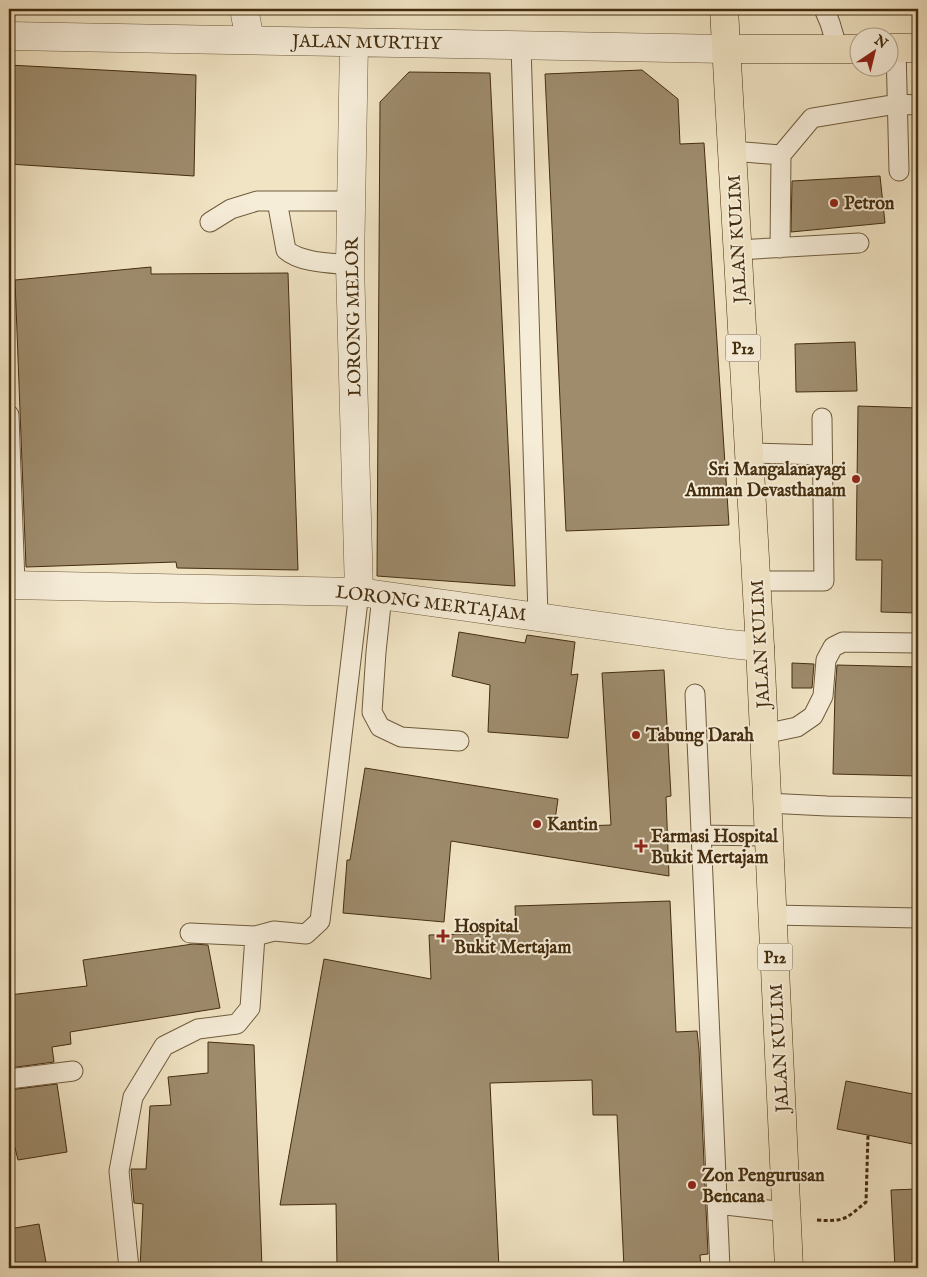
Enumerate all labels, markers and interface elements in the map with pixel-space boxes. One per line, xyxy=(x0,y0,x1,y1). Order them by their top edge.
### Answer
north arrow xyxy=(850,28,900,78)
street label: JALAN MURTHY xyxy=(290,31,443,56)
text: N xyxy=(870,31,891,53)
street label: JALAN KULIM xyxy=(724,174,753,306)
place label: Petron xyxy=(844,193,895,216)
marker: Petron xyxy=(828,197,840,209)
street label: LORONG MELOR xyxy=(342,236,367,397)
road number: P12 xyxy=(726,334,760,362)
place label: Sri Mangalanayagi Amman Devasthanam xyxy=(684,459,846,503)
marker: Sri Mangalanayagi Amman Devasthanam xyxy=(850,473,862,485)
street label: JALAN KULIM xyxy=(747,579,776,711)
street label: LORONG MERTAJAM xyxy=(334,581,528,628)
place label: Tabung Darah xyxy=(645,725,754,748)
marker: Tabung Darah xyxy=(630,729,642,741)
place label: Kantin xyxy=(547,814,598,837)
marker: Kantin xyxy=(531,818,543,830)
place label: Farmasi Hospital Bukit Mertajam xyxy=(651,826,779,870)
marker: Farmasi Hospital Bukit Mertajam xyxy=(635,840,647,852)
place label: Hospital Bukit Mertajam xyxy=(454,916,571,960)
marker: Hospital Bukit Mertajam xyxy=(436,929,450,943)
road number: P12 xyxy=(758,944,792,970)
street label: JALAN KULIM xyxy=(766,983,795,1115)
place label: Zon Pengurusan Bencana xyxy=(702,1165,825,1209)
marker: Zon Pengurusan Bencana xyxy=(686,1179,698,1191)

